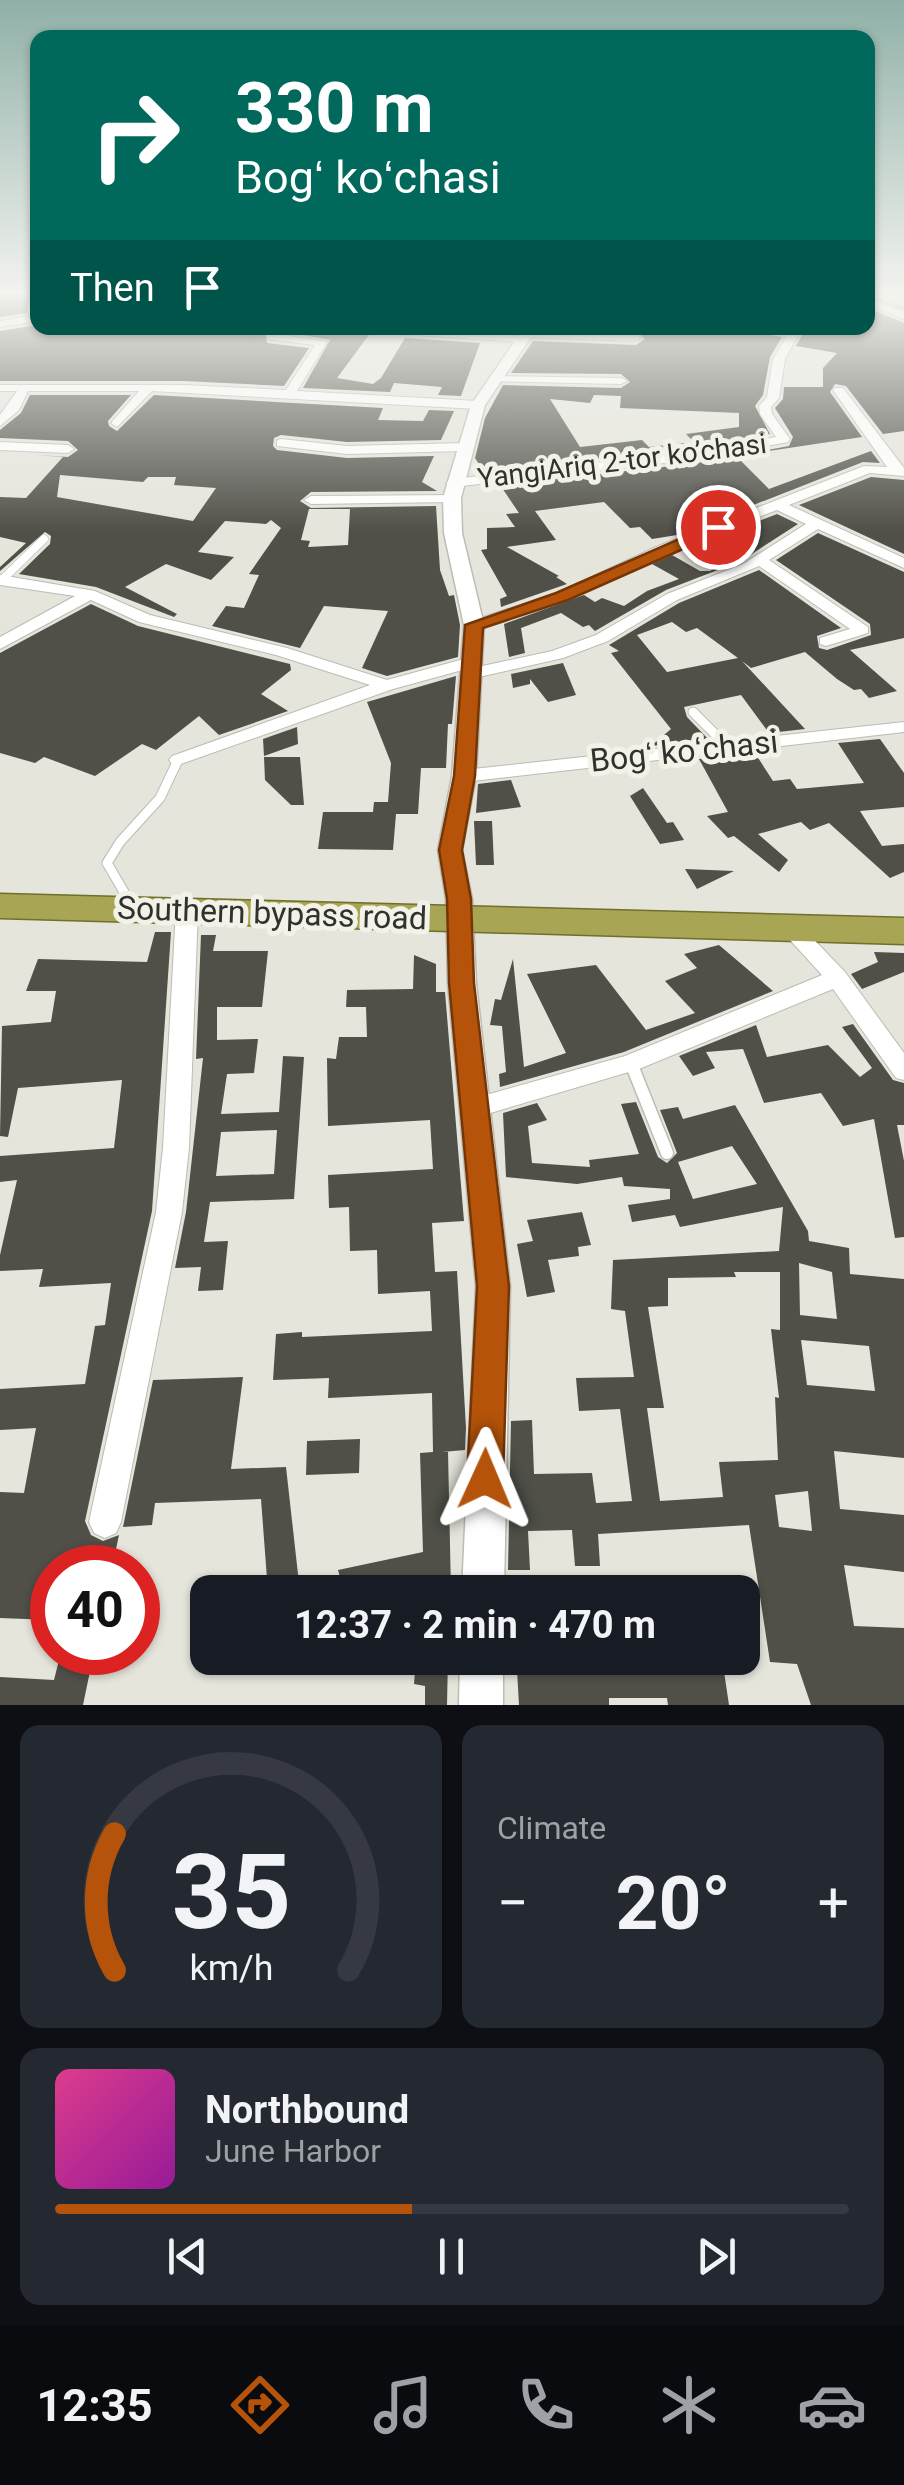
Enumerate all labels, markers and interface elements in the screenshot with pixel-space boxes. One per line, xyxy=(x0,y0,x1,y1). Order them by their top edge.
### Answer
text: 330 m xyxy=(235,67,434,149)
icon: right xyxy=(70,70,200,200)
text: Bogʻ koʻchasi xyxy=(235,151,501,204)
icon: arrive xyxy=(175,260,230,315)
text: Then xyxy=(70,266,155,310)
street label: YangiАriq 2-tor koʼchasi xyxy=(476,427,768,495)
pin xyxy=(676,485,761,570)
icon: arrive xyxy=(691,500,746,555)
street label: Bogʻ koʻchasi xyxy=(588,722,780,780)
street label: Southern bypass road xyxy=(116,889,428,937)
position arrow xyxy=(433,1427,537,1531)
speed limit sign: 40 xyxy=(30,1545,160,1675)
text: 12:37 · 2 min · 470 m xyxy=(294,1603,656,1647)
text: Climate xyxy=(497,1809,606,1847)
text: 35 xyxy=(171,1832,291,1953)
text: 20° xyxy=(615,1859,731,1947)
text: − xyxy=(497,1871,528,1935)
text: + xyxy=(818,1871,849,1935)
text: km/h xyxy=(189,1947,273,1989)
text: Northbound xyxy=(205,2088,409,2132)
text: June Harbor xyxy=(205,2132,381,2170)
icon: previous xyxy=(160,2229,215,2284)
icon: pause xyxy=(424,2229,479,2284)
icon: next xyxy=(689,2229,744,2284)
icon: directions xyxy=(225,2370,295,2440)
icon: music xyxy=(368,2370,438,2440)
icon: phone xyxy=(511,2370,581,2440)
icon: climate xyxy=(654,2370,724,2440)
icon: car xyxy=(797,2370,867,2440)
text: 12:35 xyxy=(37,2379,152,2432)

